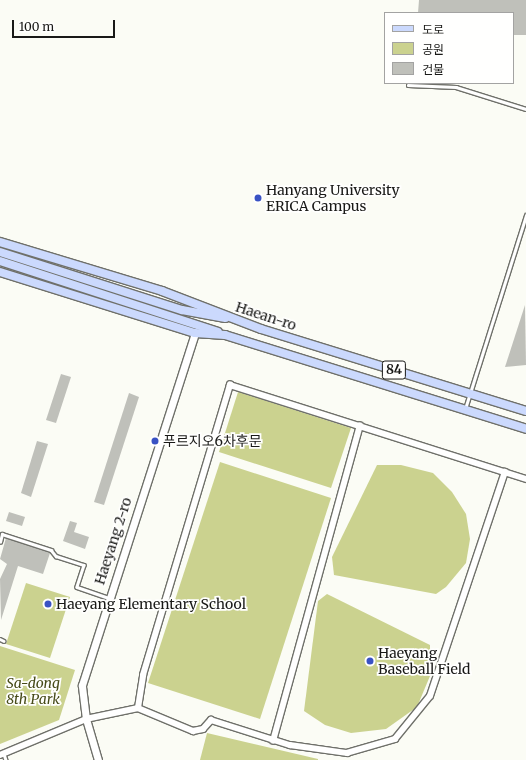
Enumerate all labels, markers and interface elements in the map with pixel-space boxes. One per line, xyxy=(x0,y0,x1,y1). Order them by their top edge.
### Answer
scale bar xyxy=(14,12,117,38)
legend xyxy=(384,12,514,84)
text: 100 m xyxy=(19,19,54,34)
text: 도로 xyxy=(422,22,444,37)
text: 공원 xyxy=(422,42,444,57)
text: 건물 xyxy=(422,62,444,77)
place label: Hanyang University ERICA Campus xyxy=(266,182,400,214)
marker: Hanyang University ERICA Campus xyxy=(253,193,263,203)
street label: Haean-ro xyxy=(233,298,299,334)
road number: 84 xyxy=(381,359,407,381)
place label: 푸르지오6차후문 xyxy=(163,433,262,449)
marker: 푸르지오6차후문 xyxy=(150,436,160,446)
street label: Haeyang 2-ro xyxy=(91,495,135,587)
place label: Haeyang Elementary School xyxy=(56,596,246,612)
marker: Haeyang Elementary School xyxy=(43,599,53,609)
place label: Haeyang Baseball Field xyxy=(378,645,470,678)
marker: Haeyang Baseball Field xyxy=(365,656,375,666)
park label: Sa-dong 8th Park xyxy=(6,675,60,708)

